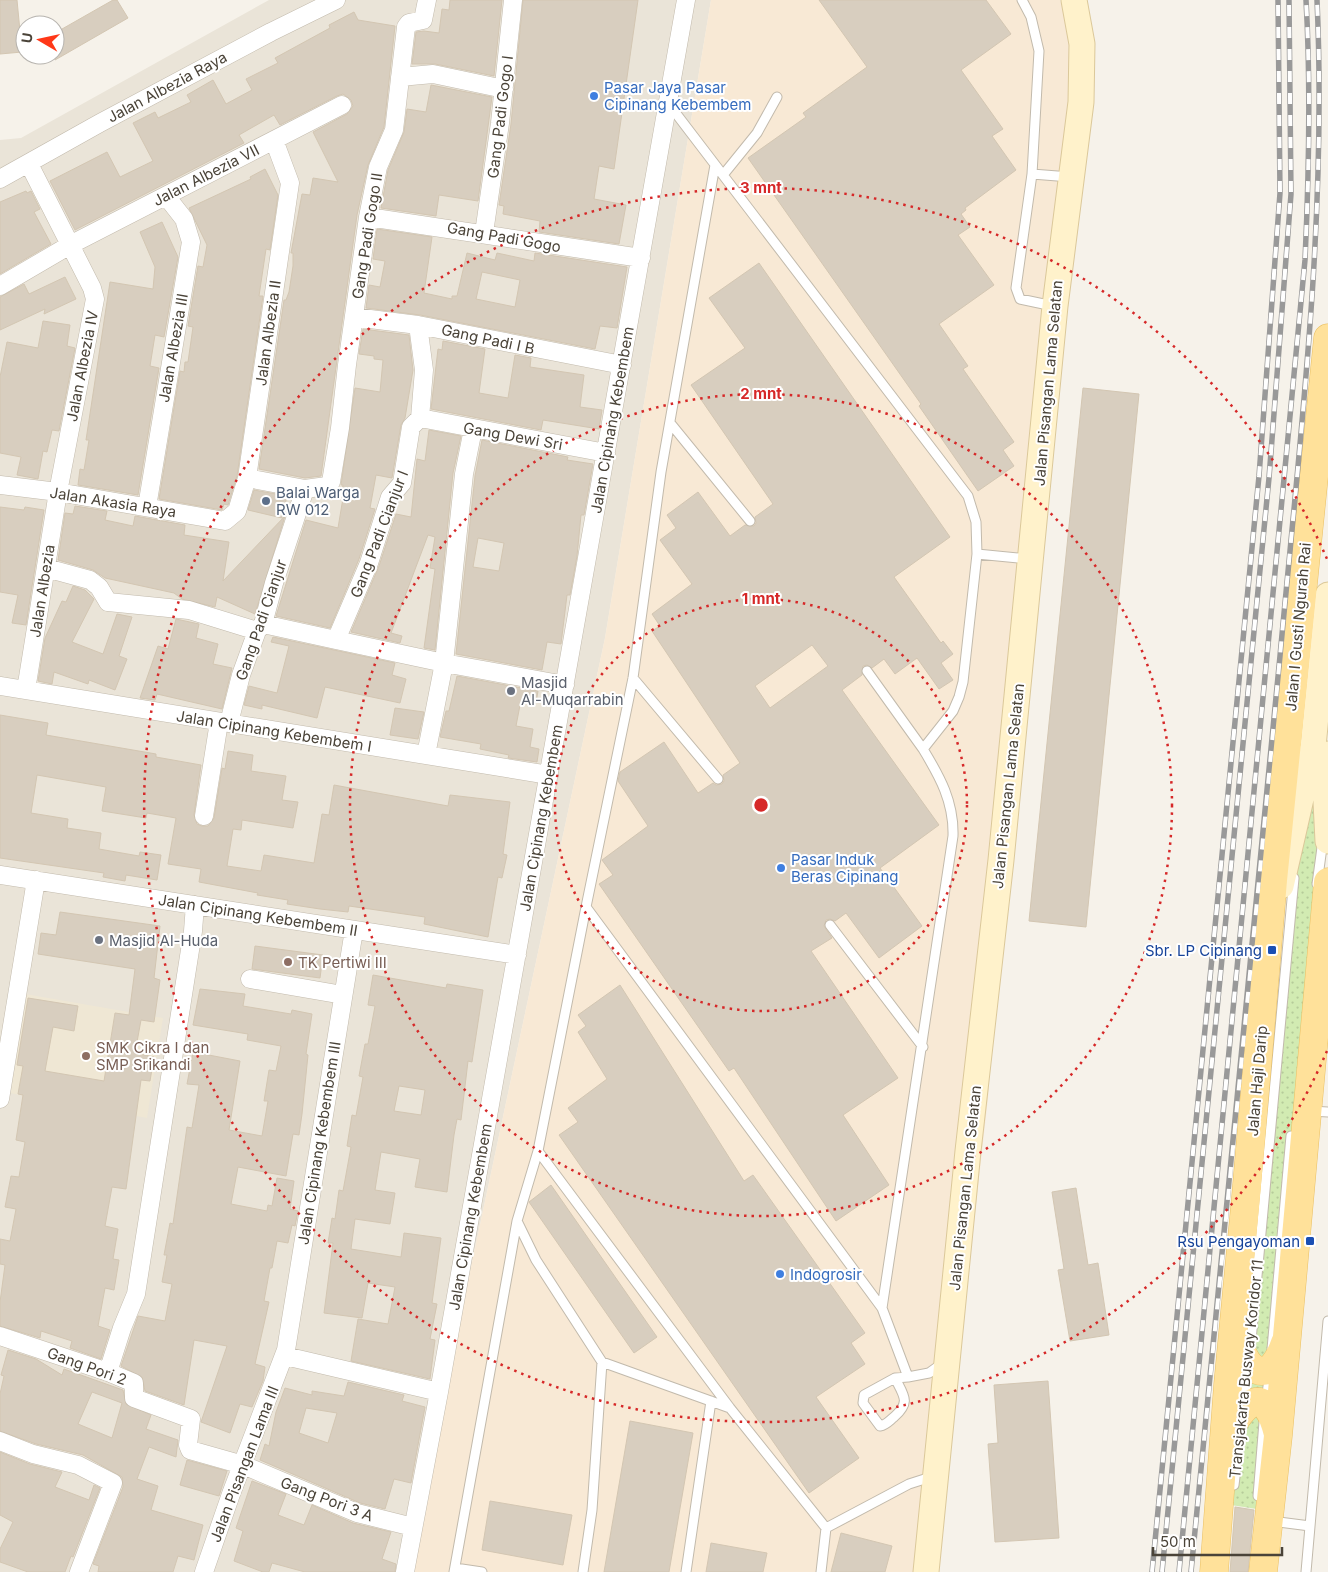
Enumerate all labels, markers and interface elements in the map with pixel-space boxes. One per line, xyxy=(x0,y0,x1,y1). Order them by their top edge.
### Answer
north arrow xyxy=(15,15,65,65)
text: U xyxy=(17,31,36,44)
street label: Jalan Albezia Raya xyxy=(104,47,230,127)
street label: Gang Padi Gogo I xyxy=(483,55,517,179)
place label: Pasar Jaya Pasar Cipinang Kebembem xyxy=(604,78,751,114)
marker: Pasar Jaya Pasar Cipinang Kebembem xyxy=(588,90,600,102)
street label: Jalan Albezia VII xyxy=(150,140,262,210)
street label: Gang Padi Gogo II xyxy=(348,172,386,300)
text: 3 mnt xyxy=(740,178,782,197)
street label: Gang Padi Gogo xyxy=(446,218,562,256)
street label: Jalan Albezia II xyxy=(251,279,285,387)
street label: Jalan Pisangan Lama Selatan xyxy=(1030,279,1066,487)
street label: Jalan Albezia III xyxy=(154,292,192,404)
street label: Jalan Albezia IV xyxy=(62,309,102,423)
street label: Gang Padi I B xyxy=(440,320,536,358)
street label: Jalan Cipinang Kebembem xyxy=(586,325,638,515)
text: 2 mnt xyxy=(740,384,782,403)
street label: Gang Dewi Sri xyxy=(462,418,564,454)
street label: Gang Padi Cianjur I xyxy=(346,467,412,601)
street label: Jalan Akasia Raya xyxy=(48,483,178,521)
place label: Balai Warga RW 012 xyxy=(276,483,360,519)
marker: Balai Warga RW 012 xyxy=(260,495,272,507)
street label: Jalan I Gusti Ngurah Rai xyxy=(1281,542,1315,712)
street label: Jalan Albezia xyxy=(25,543,59,639)
street label: Gang Padi Cianjur xyxy=(231,557,291,683)
text: 1 mnt xyxy=(742,589,781,608)
place label: Masjid Al-Muqarrabin xyxy=(521,673,624,709)
street label: Jalan Pisangan Lama Selatan xyxy=(988,682,1028,890)
marker: Masjid Al-Muqarrabin xyxy=(505,685,517,697)
street label: Jalan Cipinang Kebembem I xyxy=(175,706,373,756)
street label: Jalan Cipinang Kebembem xyxy=(515,723,567,913)
centre of rings xyxy=(752,796,770,814)
place label: Pasar Induk Beras Cipinang xyxy=(791,850,899,886)
marker: Pasar Induk Beras Cipinang xyxy=(775,862,787,874)
street label: Jalan Cipinang Kebembem II xyxy=(157,890,359,940)
place label: Masjid Al-Huda xyxy=(109,931,218,950)
marker: Masjid Al-Huda xyxy=(93,934,105,946)
place label: Sbr. LP Cipinang xyxy=(1145,941,1262,960)
marker: Sbr. LP Cipinang xyxy=(1266,944,1278,956)
place label: TK Pertiwi III xyxy=(298,953,387,972)
marker: TK Pertiwi III xyxy=(282,956,294,968)
street label: Jalan Haji Darip xyxy=(1243,1025,1271,1137)
place label: SMK Cikra I dan SMP Srikandi xyxy=(96,1038,209,1074)
street label: Jalan Cipinang Kebembem III xyxy=(294,1040,344,1246)
marker: SMK Cikra I dan SMP Srikandi xyxy=(80,1050,92,1062)
street label: Jalan Pisangan Lama Selatan xyxy=(945,1084,985,1292)
street label: Jalan Cipinang Kebembem xyxy=(444,1122,496,1312)
place label: Rsu Pengayoman xyxy=(1177,1232,1300,1251)
marker: Rsu Pengayoman xyxy=(1304,1235,1316,1247)
street label: Transjakarta Busway Koridor 11 xyxy=(1225,1259,1267,1479)
place label: Indogrosir xyxy=(790,1265,862,1284)
marker: Indogrosir xyxy=(774,1268,786,1280)
street label: Gang Pori 2 xyxy=(45,1343,129,1389)
street label: Jalan Pisangan Lama III xyxy=(205,1383,283,1545)
street label: Gang Pori 3 A xyxy=(278,1473,376,1525)
scale bar xyxy=(1153,1524,1282,1556)
text: 50 m xyxy=(1160,1532,1196,1551)

